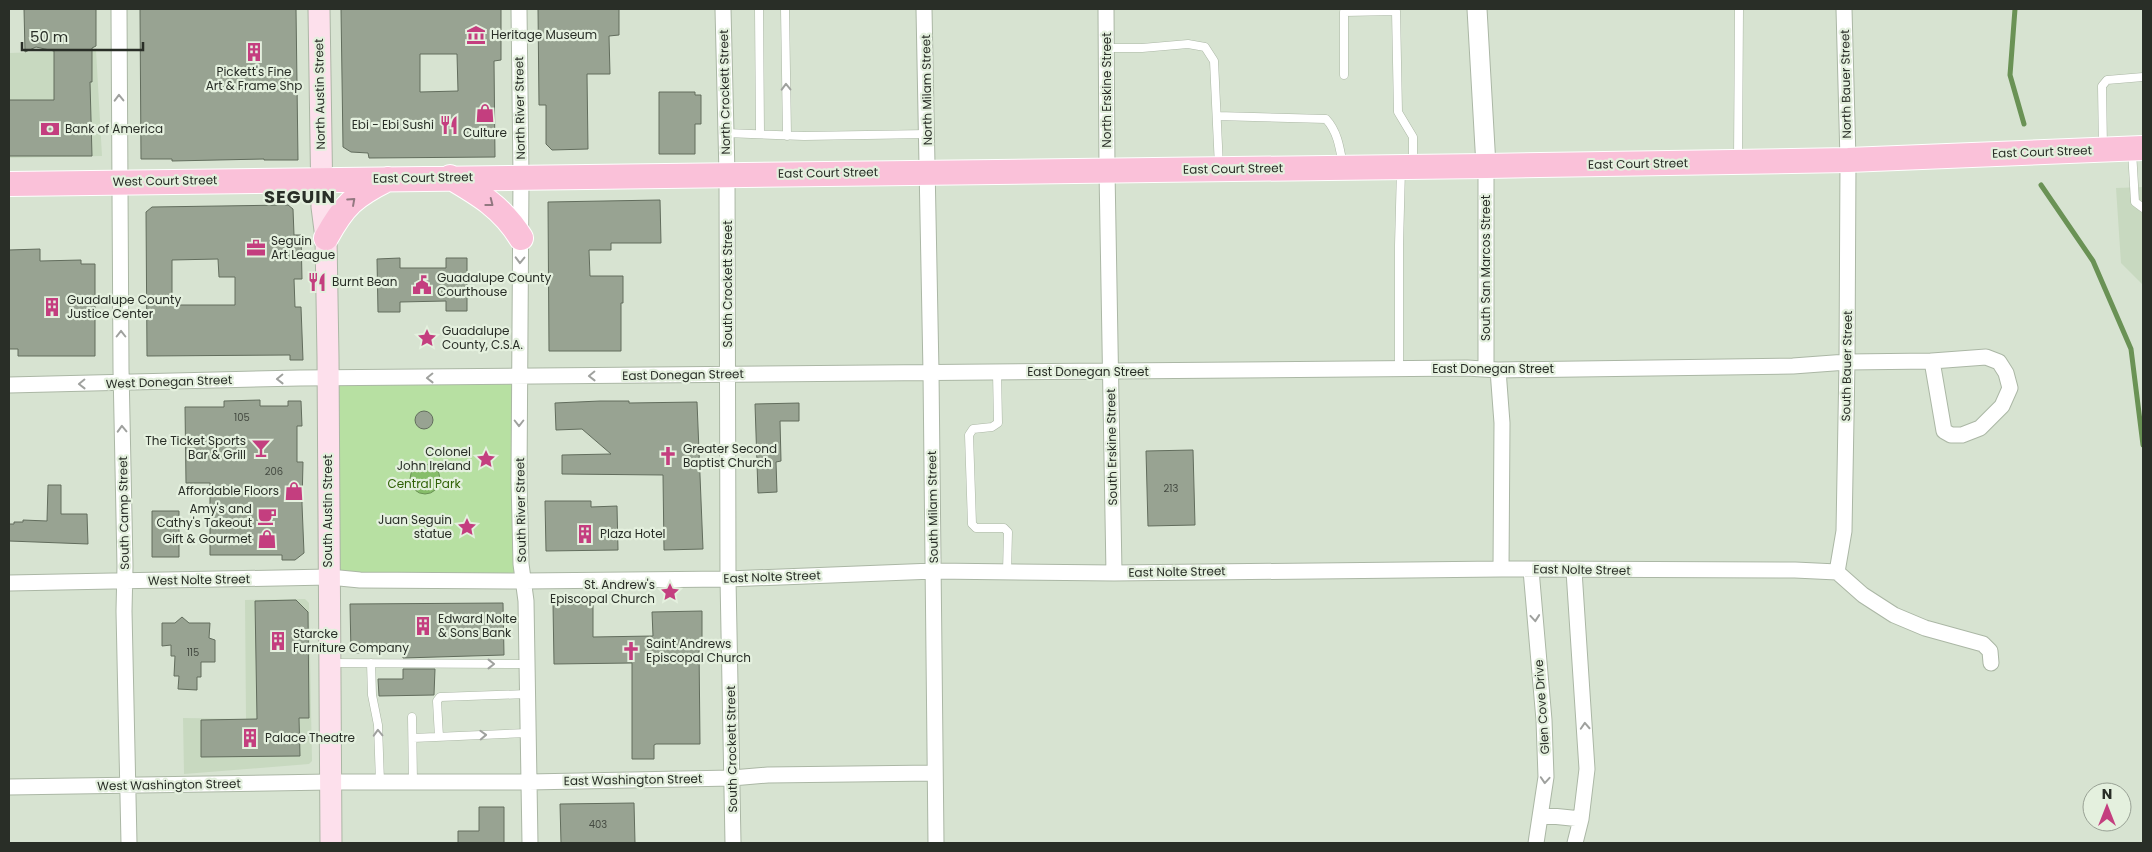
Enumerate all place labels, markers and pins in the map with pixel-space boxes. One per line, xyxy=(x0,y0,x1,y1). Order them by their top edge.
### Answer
museum icon: Heritage Museum xyxy=(465,24,487,46)
place label: Heritage Museum xyxy=(491,26,597,43)
building icon: Pickett's Fine Art & Frame Shp xyxy=(243,41,265,63)
place label: Pickett's Fine Art & Frame Shp xyxy=(206,63,302,94)
shop icon: Culture xyxy=(474,102,496,124)
restaurant icon: Ebi - Ebi Sushi xyxy=(438,114,460,136)
place label: Ebi - Ebi Sushi xyxy=(352,116,434,133)
bank icon: Bank of America xyxy=(39,118,61,140)
place label: Bank of America xyxy=(65,120,163,137)
place label: Culture xyxy=(463,124,507,141)
place label: Seguin Art League xyxy=(271,232,335,263)
office icon: Seguin Art League xyxy=(245,237,267,259)
place label: Guadalupe County Courthouse xyxy=(437,269,551,300)
restaurant icon: Burnt Bean xyxy=(306,271,328,293)
place label: Burnt Bean xyxy=(332,273,397,290)
public building icon: Guadalupe County Courthouse xyxy=(411,274,433,296)
place label: Guadalupe County Justice Center xyxy=(67,291,181,322)
building icon: Guadalupe County Justice Center xyxy=(41,296,63,318)
place label: Guadalupe County, C.S.A. xyxy=(442,322,523,353)
place icon: Guadalupe County, C.S.A. xyxy=(416,327,438,349)
place label: The Ticket Sports Bar & Grill xyxy=(145,432,246,463)
bar icon: The Ticket Sports Bar & Grill xyxy=(250,437,272,459)
place label: Greater Second Baptist Church xyxy=(683,440,777,471)
place label: Colonel John Ireland xyxy=(397,443,471,474)
church icon: Greater Second Baptist Church xyxy=(657,445,679,467)
place icon: Colonel John Ireland xyxy=(475,448,497,470)
shop icon: Affordable Floors xyxy=(283,480,305,502)
place label: Affordable Floors xyxy=(178,482,279,499)
place label: Amy's and Cathy's Takeout xyxy=(156,500,252,531)
cafe icon: Amy's and Cathy's Takeout xyxy=(256,505,278,527)
place label: Juan Seguin statue xyxy=(378,511,452,542)
place icon: Juan Seguin statue xyxy=(456,516,478,538)
building icon: Plaza Hotel xyxy=(574,523,596,545)
place label: Plaza Hotel xyxy=(600,525,666,542)
shop icon: Gift & Gourmet xyxy=(256,528,278,550)
place label: Gift & Gourmet xyxy=(163,530,252,547)
place label: St. Andrew's Episcopal Church xyxy=(550,576,655,607)
place icon: St. Andrew's Episcopal Church xyxy=(659,581,681,603)
place label: Edward Nolte & Sons Bank xyxy=(438,610,517,641)
building icon: Edward Nolte & Sons Bank xyxy=(412,615,434,637)
place label: Starcke Furniture Company xyxy=(293,625,409,656)
building icon: Starcke Furniture Company xyxy=(267,630,289,652)
place label: Saint Andrews Episcopal Church xyxy=(646,635,751,666)
church icon: Saint Andrews Episcopal Church xyxy=(620,640,642,662)
building icon: Palace Theatre xyxy=(239,727,261,749)
place label: Palace Theatre xyxy=(265,729,355,746)

